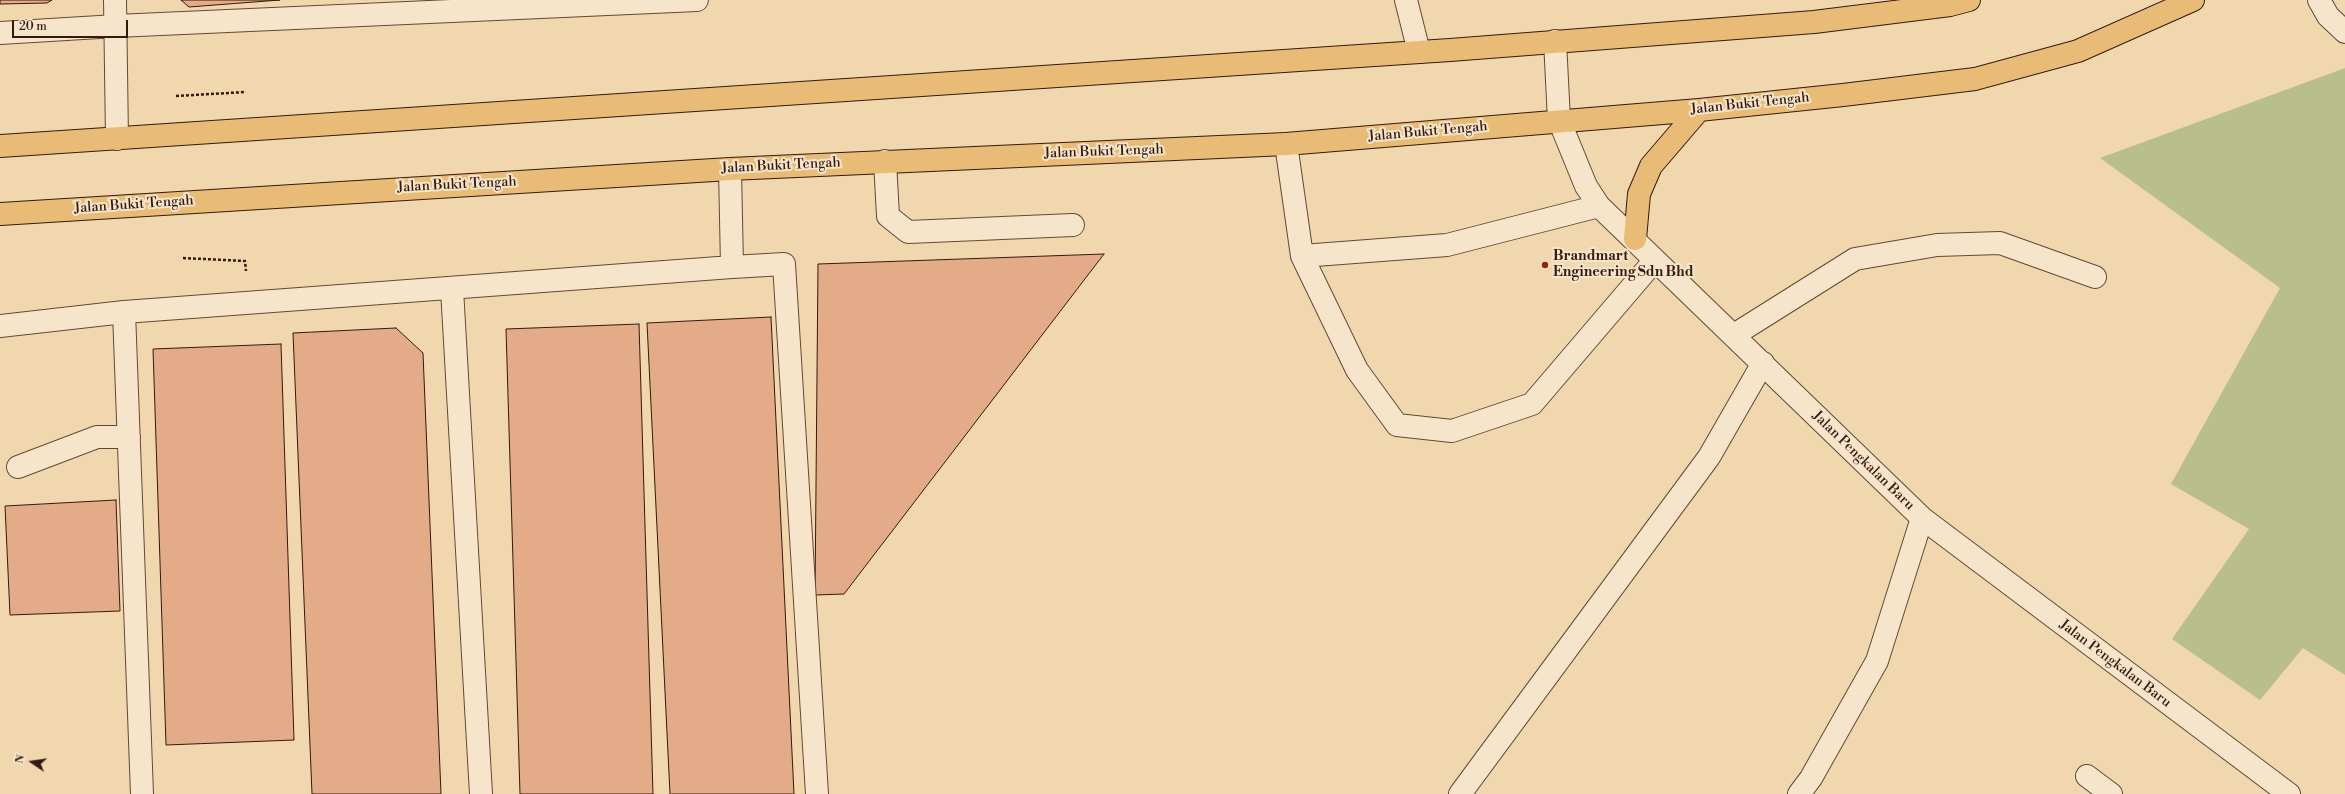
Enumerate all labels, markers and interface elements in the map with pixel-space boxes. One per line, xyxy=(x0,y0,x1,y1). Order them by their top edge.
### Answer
scale bar xyxy=(14,12,130,38)
text: 20 m xyxy=(19,19,47,34)
street label: Jalan Bukit Tengah xyxy=(1690,89,1810,119)
street label: Jalan Bukit Tengah xyxy=(1368,118,1488,146)
street label: Jalan Bukit Tengah xyxy=(1044,142,1164,162)
street label: Jalan Bukit Tengah xyxy=(721,154,841,178)
street label: Jalan Bukit Tengah xyxy=(397,173,517,197)
street label: Jalan Bukit Tengah xyxy=(74,192,194,218)
place label: Brandmart Engineering Sdn Bhd xyxy=(1553,249,1694,282)
marker: Brandmart Engineering Sdn Bhd xyxy=(1540,260,1550,270)
street label: Jalan Pengkalan Baru xyxy=(1808,408,1918,514)
street label: Jalan Pengkalan Baru xyxy=(2056,617,2174,711)
north arrow xyxy=(12,742,52,782)
text: N xyxy=(13,753,28,765)

